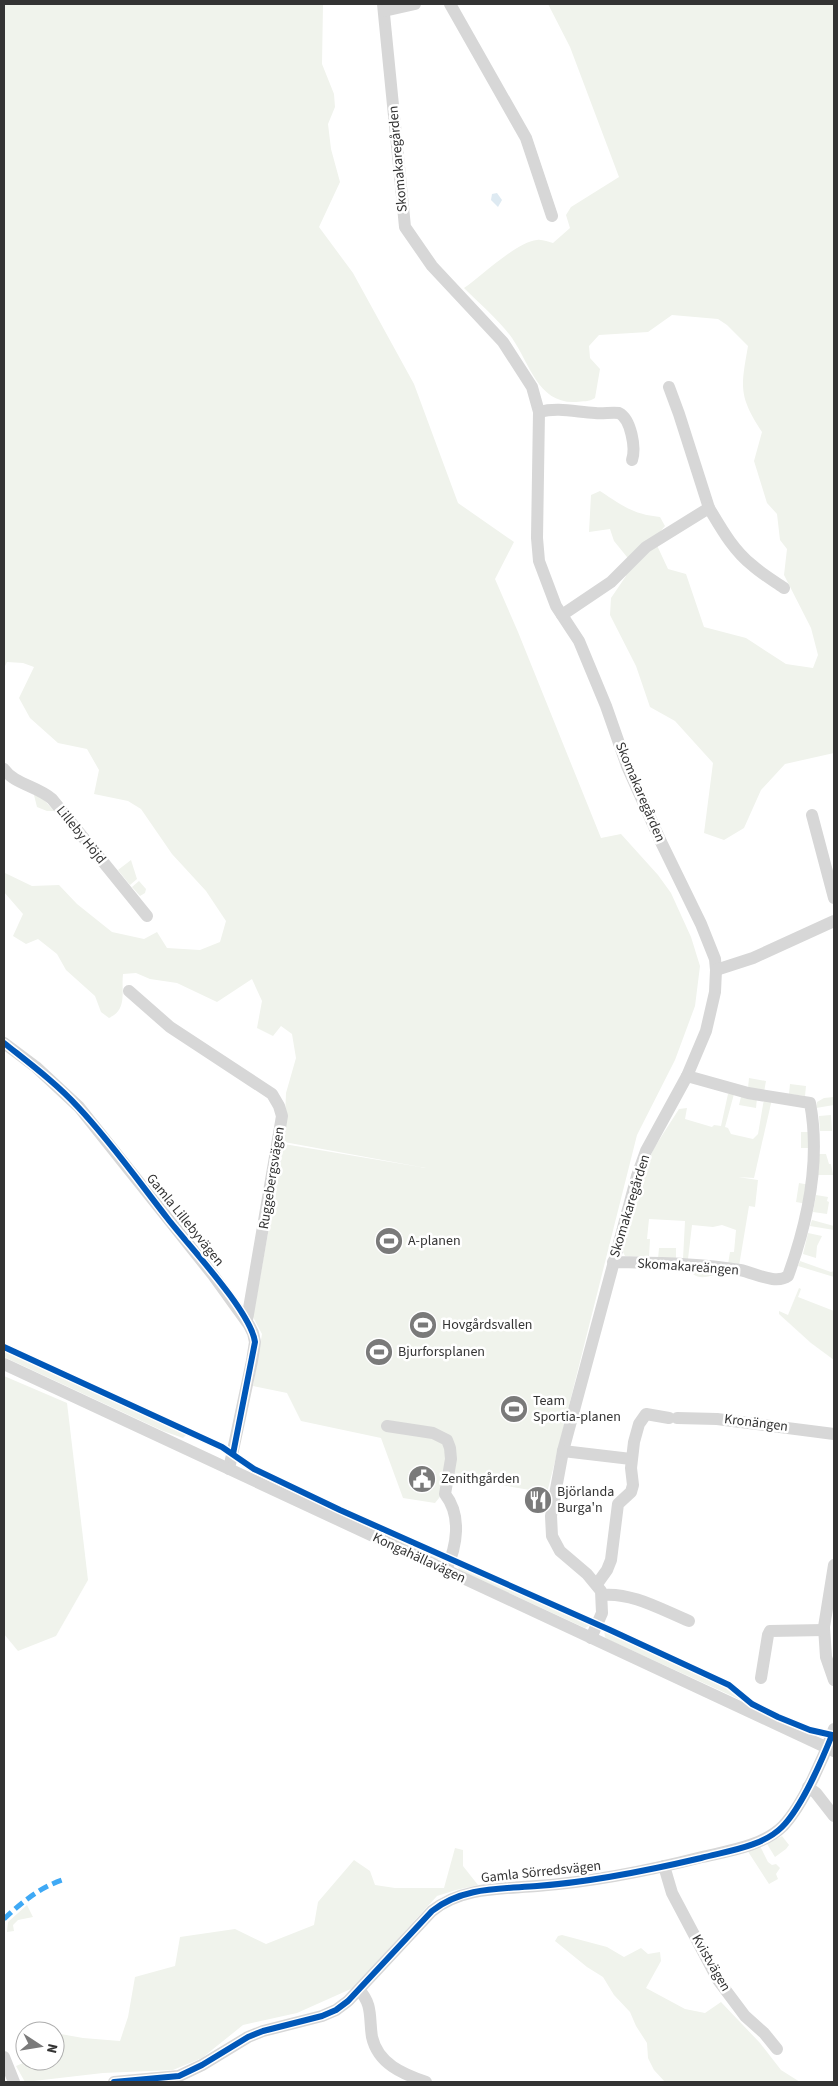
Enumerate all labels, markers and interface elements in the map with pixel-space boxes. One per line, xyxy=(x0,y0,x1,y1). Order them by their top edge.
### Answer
street label: Skomakaregården xyxy=(383,105,413,213)
street label: Skomakaregården xyxy=(610,739,670,845)
street label: Lilleby Höjd xyxy=(51,802,111,868)
street label: Ruggebergsvägen xyxy=(254,1125,290,1231)
street label: Skomakaregården xyxy=(605,1152,655,1260)
street label: Gamla Lillebyvägen xyxy=(141,1169,229,1271)
sports icon: A-planen xyxy=(374,1226,404,1256)
place label: A-planen xyxy=(408,1231,461,1251)
street label: Skomakareängen xyxy=(636,1253,740,1281)
sports icon: Hovgårdsvallen xyxy=(408,1310,438,1340)
place label: Hovgårdsvallen xyxy=(442,1315,533,1335)
sports icon: Bjurforsplanen xyxy=(364,1337,394,1367)
place label: Bjurforsplanen xyxy=(398,1342,485,1362)
place label: Team Sportia-planen xyxy=(533,1391,621,1427)
sports icon: Team Sportia-planen xyxy=(499,1394,529,1424)
street label: Kronängen xyxy=(723,1409,789,1437)
public building icon: Zenithgården xyxy=(407,1464,437,1494)
place label: Zenithgården xyxy=(441,1469,520,1489)
place label: Björlanda Burga'n xyxy=(557,1482,614,1518)
restaurant icon: Björlanda Burga'n xyxy=(523,1485,553,1515)
street label: Kongahällavägen xyxy=(369,1528,469,1588)
street label: Gamla Sörredsvägen xyxy=(480,1856,602,1888)
street label: Kvistvägen xyxy=(687,1931,735,1995)
north arrow xyxy=(15,2021,65,2071)
text: N xyxy=(41,2042,62,2055)

